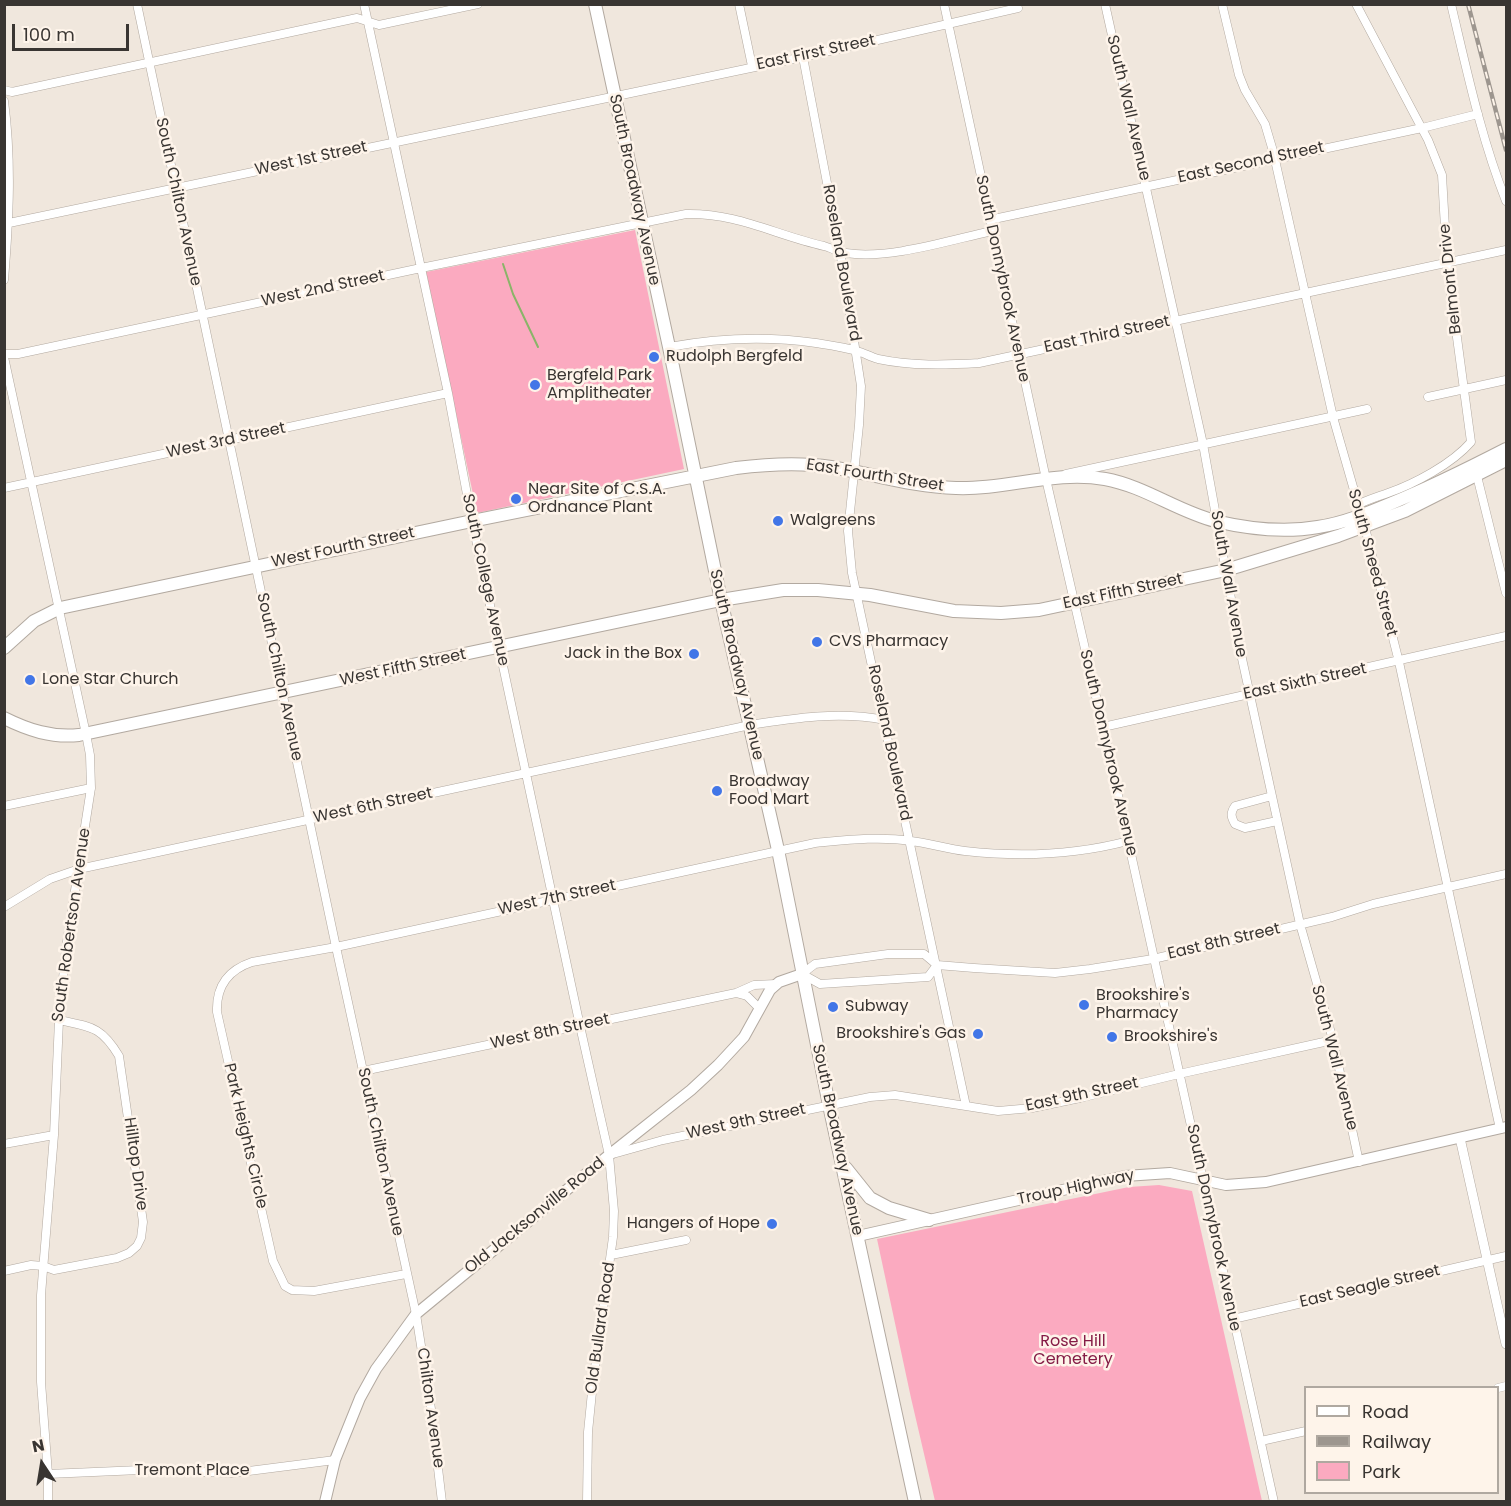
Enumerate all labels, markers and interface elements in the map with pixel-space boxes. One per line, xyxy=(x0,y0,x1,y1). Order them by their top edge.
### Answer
scale bar xyxy=(15,12,132,50)
text: 100 m xyxy=(23,22,75,47)
street label: East First Street xyxy=(755,31,877,75)
street label: South Wall Avenue xyxy=(1102,33,1154,183)
street label: South Broadway Avenue xyxy=(604,93,664,287)
street label: South Chilton Avenue xyxy=(151,116,205,288)
street label: West 1st Street xyxy=(253,138,369,180)
street label: East Second Street xyxy=(1176,138,1326,188)
street label: South Donnybrook Avenue xyxy=(971,174,1033,384)
street label: Roseland Boulevard xyxy=(818,183,864,343)
street label: Belmont Drive xyxy=(1436,223,1466,335)
street label: West 2nd Street xyxy=(260,267,386,311)
street label: East Third Street xyxy=(1042,312,1172,358)
place label: Rudolph Bergfeld xyxy=(666,347,803,367)
marker: Rudolph Bergfeld xyxy=(647,350,661,364)
place label: Bergfeld Park Amplitheater xyxy=(547,366,652,404)
marker: Bergfeld Park Amplitheater xyxy=(528,378,542,392)
street label: West 3rd Street xyxy=(165,419,287,463)
street label: East Fourth Street xyxy=(805,456,945,496)
place label: Near Site of C.S.A. Ordnance Plant xyxy=(528,480,666,518)
street label: South Sneed Street xyxy=(1343,487,1401,639)
street label: South College Avenue xyxy=(457,492,513,668)
marker: Near Site of C.S.A. Ordnance Plant xyxy=(509,492,523,506)
street label: South Wall Avenue xyxy=(1206,509,1250,659)
place label: Walgreens xyxy=(790,511,876,531)
marker: Walgreens xyxy=(771,514,785,528)
street label: West Fourth Street xyxy=(270,523,416,573)
street label: South Broadway Avenue xyxy=(705,568,767,762)
street label: East Fifth Street xyxy=(1061,570,1185,614)
street label: South Chilton Avenue xyxy=(252,591,306,763)
place label: CVS Pharmacy xyxy=(829,632,948,652)
marker: CVS Pharmacy xyxy=(810,635,824,649)
place label: Jack in the Box xyxy=(564,644,682,664)
street label: West Fifth Street xyxy=(338,645,468,691)
marker: Jack in the Box xyxy=(687,647,701,661)
street label: South Donnybrook Avenue xyxy=(1075,648,1141,858)
street label: East Sixth Street xyxy=(1242,660,1368,704)
street label: Roseland Boulevard xyxy=(863,663,915,823)
place label: Lone Star Church xyxy=(42,670,179,690)
marker: Lone Star Church xyxy=(23,673,37,687)
place label: Broadway Food Mart xyxy=(729,772,810,810)
street label: West 6th Street xyxy=(312,784,434,828)
marker: Broadway Food Mart xyxy=(710,784,724,798)
street label: South Robertson Avenue xyxy=(49,827,95,1023)
street label: West 7th Street xyxy=(496,876,618,920)
street label: East 8th Street xyxy=(1166,920,1282,964)
street label: South Wall Avenue xyxy=(1307,983,1361,1133)
place label: Brookshire's Pharmacy xyxy=(1096,986,1190,1024)
place label: Subway xyxy=(845,997,908,1017)
marker: Brookshire's Pharmacy xyxy=(1077,998,1091,1012)
marker: Subway xyxy=(826,1000,840,1014)
street label: West 8th Street xyxy=(489,1010,611,1054)
place label: Brookshire's Gas xyxy=(836,1024,966,1044)
marker: Brookshire's Gas xyxy=(971,1027,985,1041)
place label: Brookshire's xyxy=(1124,1027,1218,1047)
marker: Brookshire's xyxy=(1105,1030,1119,1044)
street label: South Broadway Avenue xyxy=(807,1043,867,1237)
street label: Park Heights Circle xyxy=(219,1061,271,1211)
street label: South Chilton Avenue xyxy=(353,1066,407,1238)
street label: East 9th Street xyxy=(1024,1074,1140,1116)
street label: West 9th Street xyxy=(685,1100,807,1144)
street label: Hilltop Drive xyxy=(119,1116,151,1212)
street label: South Donnybrook Avenue xyxy=(1182,1123,1244,1333)
street label: Old Jacksonville Road xyxy=(461,1154,609,1278)
street label: Troup Highway xyxy=(1016,1166,1136,1210)
place label: Hangers of Hope xyxy=(627,1214,760,1234)
marker: Hangers of Hope xyxy=(765,1217,779,1231)
street label: Old Bullard Road xyxy=(582,1261,620,1395)
street label: East Seagle Street xyxy=(1298,1262,1442,1312)
park label: Rose Hill Cemetery xyxy=(1033,1332,1113,1370)
street label: Chilton Avenue xyxy=(412,1347,448,1469)
legend xyxy=(1304,1386,1499,1494)
text: Road xyxy=(1362,1399,1409,1424)
text: Railway xyxy=(1362,1429,1431,1454)
text: N xyxy=(30,1433,46,1458)
north arrow xyxy=(12,1434,72,1494)
text: Park xyxy=(1362,1459,1401,1484)
street label: Tremont Place xyxy=(134,1461,250,1481)

